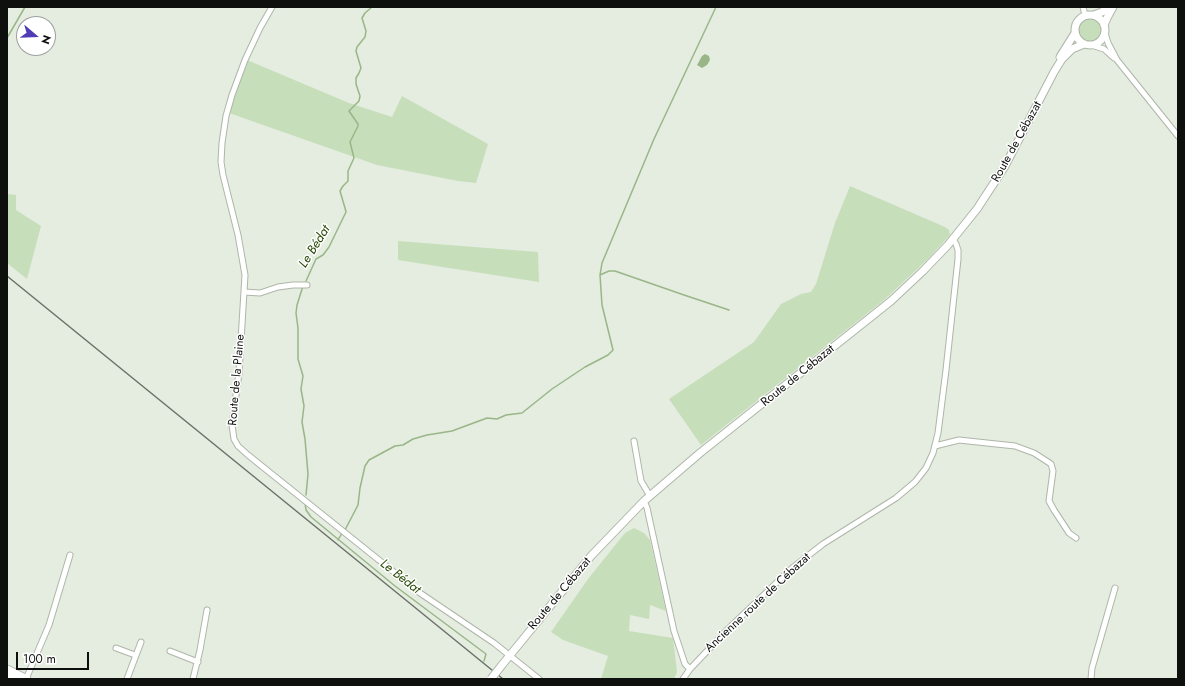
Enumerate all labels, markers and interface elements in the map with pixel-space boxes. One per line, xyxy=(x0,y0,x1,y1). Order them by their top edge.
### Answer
north arrow xyxy=(16,16,56,56)
text: N xyxy=(37,33,55,46)
street label: Route de Cébazat xyxy=(989,99,1045,185)
water label: Le Bédat xyxy=(296,223,334,271)
street label: Route de la Plaine xyxy=(226,334,248,426)
street label: Route de Cébazat xyxy=(758,342,838,410)
street label: Ancienne route de Cébazat xyxy=(702,550,814,656)
street label: Route de Cébazat xyxy=(526,555,594,633)
water label: Le Bédat xyxy=(377,556,423,598)
scale bar xyxy=(18,644,91,670)
text: 100 m xyxy=(23,650,56,668)

